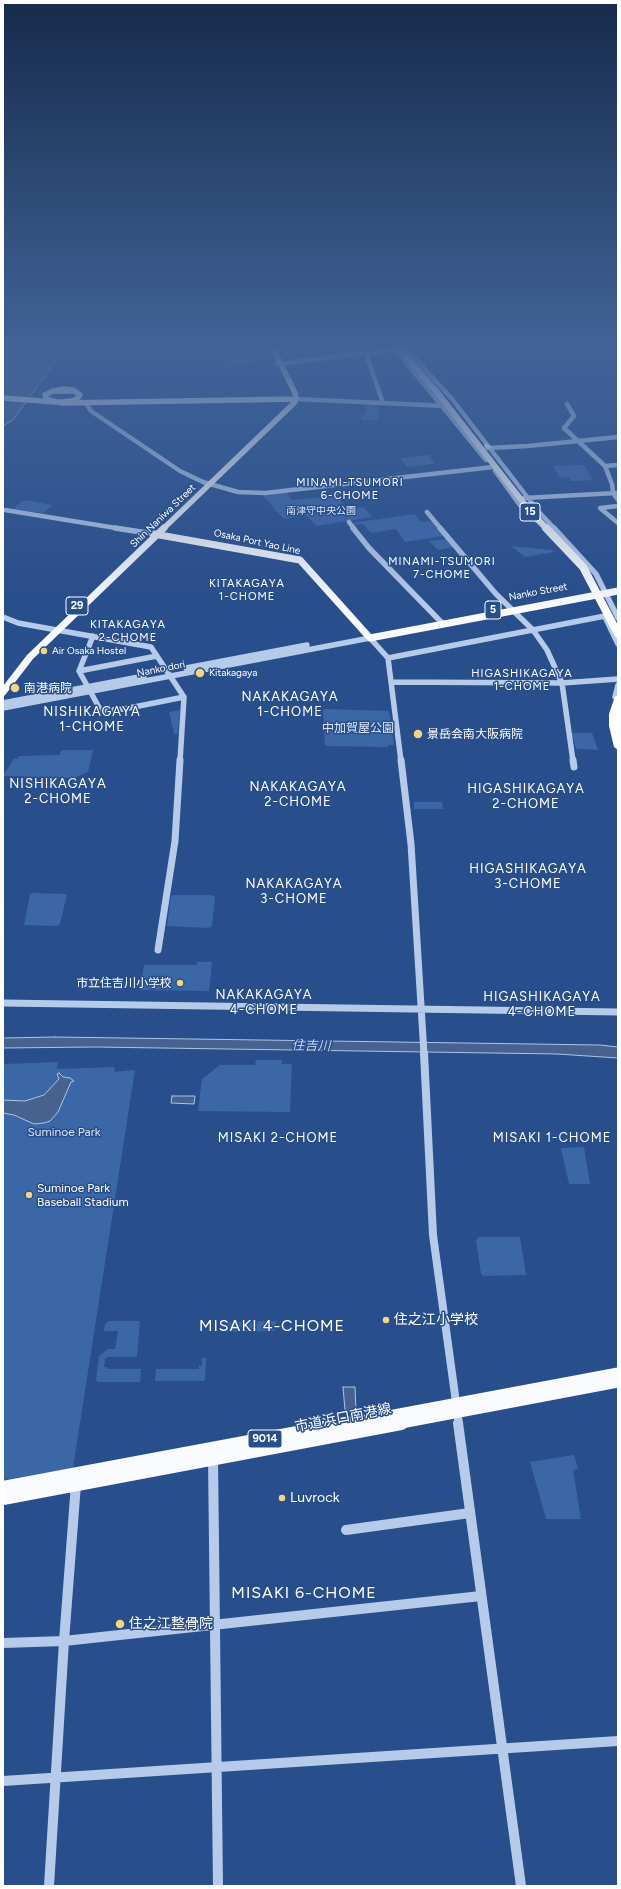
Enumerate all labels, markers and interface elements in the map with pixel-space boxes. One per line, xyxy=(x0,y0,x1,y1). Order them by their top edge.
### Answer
district label: MINAMI-TSUMORI 6-CHOME xyxy=(296,476,404,502)
street label: Shin Naniwa Street xyxy=(128,482,198,550)
road number: 15 xyxy=(520,503,540,521)
park label: 南津守中央公園 xyxy=(286,505,356,517)
street label: Osaka Port Yao Line xyxy=(213,527,301,557)
district label: MINAMI-TSUMORI 7-CHOME xyxy=(388,555,496,581)
district label: KITAKAGAYA 1-CHOME xyxy=(209,577,285,603)
street label: Nanko Street xyxy=(508,580,568,604)
road number: 29 xyxy=(66,597,88,615)
road number: 5 xyxy=(485,601,501,619)
district label: KITAKAGAYA 2-CHOME xyxy=(90,618,166,644)
place label: Air Osaka Hostel xyxy=(52,645,126,657)
marker: Air Osaka Hostel xyxy=(39,646,49,656)
street label: Nanko dori xyxy=(136,658,186,680)
marker: Kitakagaya xyxy=(194,667,206,679)
place label: Kitakagaya xyxy=(209,667,257,679)
district label: HIGASHIKAGAYA 1-CHOME xyxy=(471,667,573,693)
place label: 南港病院 xyxy=(24,681,72,695)
marker: 南港病院 xyxy=(9,682,21,694)
district label: NAKAKAGAYA 1-CHOME xyxy=(241,689,339,720)
district label: NISHIKAGAYA 1-CHOME xyxy=(43,704,141,735)
park label: 中加賀屋公園 xyxy=(322,721,394,735)
place label: 景岳会南大阪病院 xyxy=(427,727,523,741)
marker: 景岳会南大阪病院 xyxy=(412,728,424,740)
district label: NISHIKAGAYA 2-CHOME xyxy=(9,776,107,807)
district label: NAKAKAGAYA 2-CHOME xyxy=(249,779,347,810)
district label: HIGASHIKAGAYA 2-CHOME xyxy=(467,781,585,812)
district label: HIGASHIKAGAYA 3-CHOME xyxy=(469,861,587,892)
district label: NAKAKAGAYA 3-CHOME xyxy=(245,876,343,907)
place label: 市立住吉川小学校 xyxy=(76,976,172,990)
marker: 市立住吉川小学校 xyxy=(175,978,185,988)
district label: NAKAKAGAYA 4-CHOME xyxy=(215,987,313,1018)
district label: HIGASHIKAGAYA 4-CHOME xyxy=(483,989,601,1020)
water label: 住吉川 xyxy=(291,1038,331,1054)
park label: Suminoe Park xyxy=(27,1125,101,1139)
district label: MISAKI 2-CHOME xyxy=(218,1130,338,1146)
district label: MISAKI 1-CHOME xyxy=(493,1130,611,1146)
place label: Suminoe Park Baseball Stadium xyxy=(37,1181,129,1209)
marker: Suminoe Park Baseball Stadium xyxy=(24,1190,34,1200)
place label: 住之江小学校 xyxy=(394,1312,478,1328)
marker: 住之江小学校 xyxy=(381,1315,391,1325)
district label: MISAKI 4-CHOME xyxy=(199,1316,345,1336)
street label: 市道浜口南港線 xyxy=(293,1400,393,1436)
road number: 9014 xyxy=(248,1430,282,1448)
place label: Luvrock xyxy=(290,1490,340,1506)
marker: Luvrock xyxy=(277,1493,287,1503)
district label: MISAKI 6-CHOME xyxy=(231,1583,377,1603)
place label: 住之江整骨院 xyxy=(129,1616,213,1632)
marker: 住之江整骨院 xyxy=(114,1618,126,1630)

